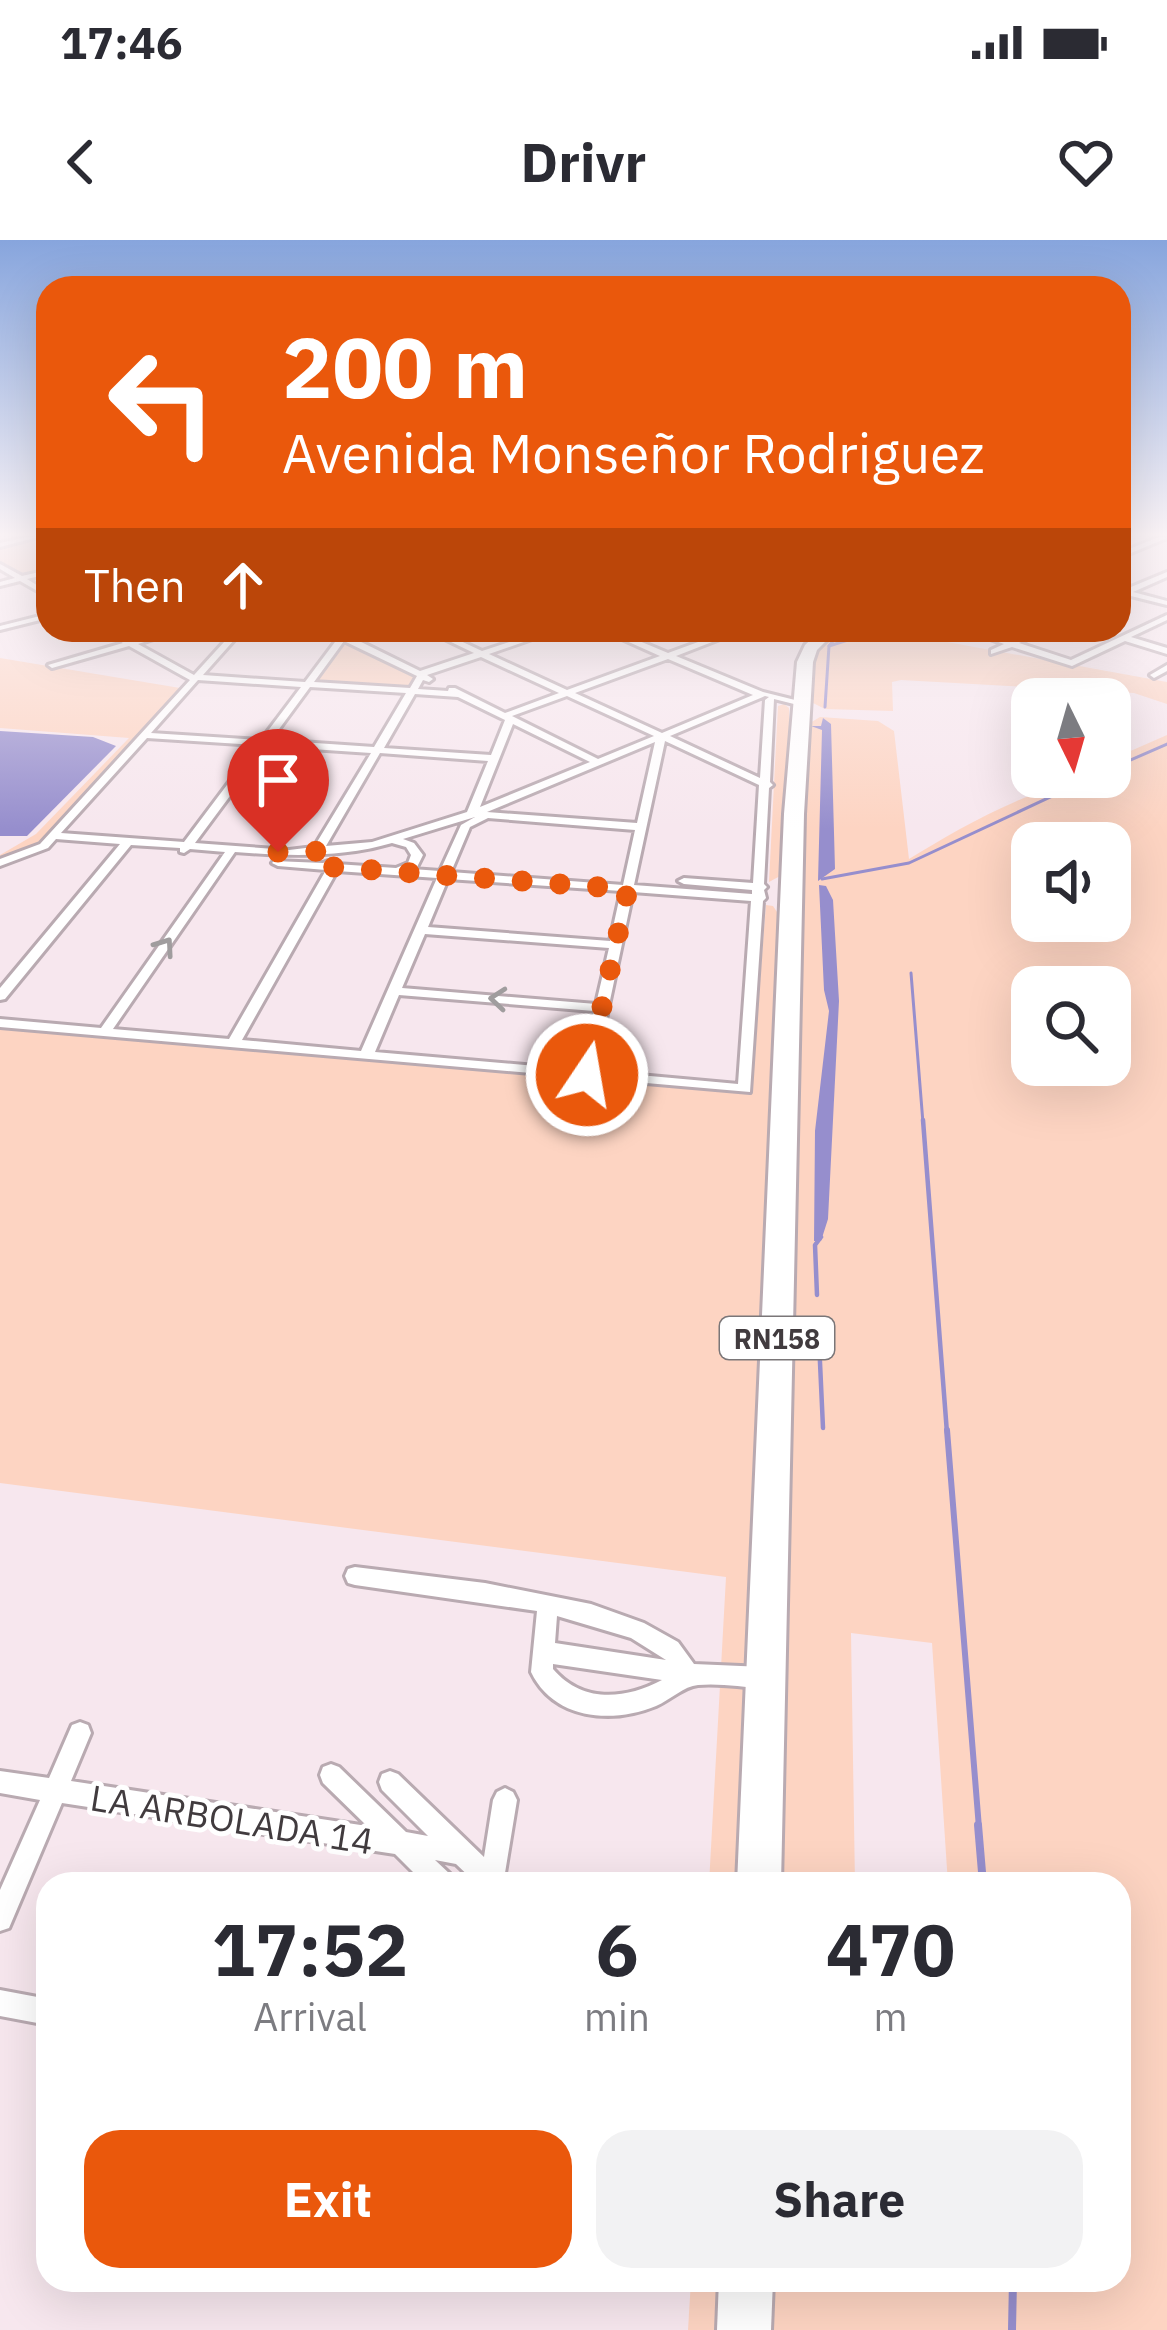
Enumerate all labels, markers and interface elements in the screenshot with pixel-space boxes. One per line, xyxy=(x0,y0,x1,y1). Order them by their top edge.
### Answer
text: 17:46 xyxy=(60,13,183,71)
text: Drivr xyxy=(521,127,646,197)
icon: back xyxy=(48,129,114,195)
icon: heart xyxy=(1053,129,1119,195)
text: 200 m xyxy=(282,312,528,421)
icon: left xyxy=(84,324,240,480)
text: Avenida Monseñor Rodriguez xyxy=(282,418,985,488)
icon: ahead xyxy=(210,552,276,618)
text: Then xyxy=(84,556,186,614)
north arrow xyxy=(1011,678,1131,798)
map controls xyxy=(1011,678,1131,1086)
pin xyxy=(227,729,329,852)
icon: arrive xyxy=(245,747,311,813)
button: sound xyxy=(1011,822,1131,942)
one-way arrow xyxy=(151,937,173,959)
button: search xyxy=(1011,966,1131,1086)
one-way arrow xyxy=(488,987,507,1013)
position arrow xyxy=(524,1012,650,1138)
road number: RN158 xyxy=(720,1317,834,1359)
street label: LA ARBOLADA 14 xyxy=(87,1773,377,1865)
text: 17:52 xyxy=(212,1902,408,1996)
text: 6 xyxy=(595,1902,639,1996)
text: 470 xyxy=(826,1902,955,1996)
text: Arrival xyxy=(253,1991,367,2042)
text: min xyxy=(584,1991,650,2042)
text: m xyxy=(873,1991,908,2042)
button: Exit xyxy=(84,2130,572,2268)
button: Share xyxy=(596,2130,1083,2268)

